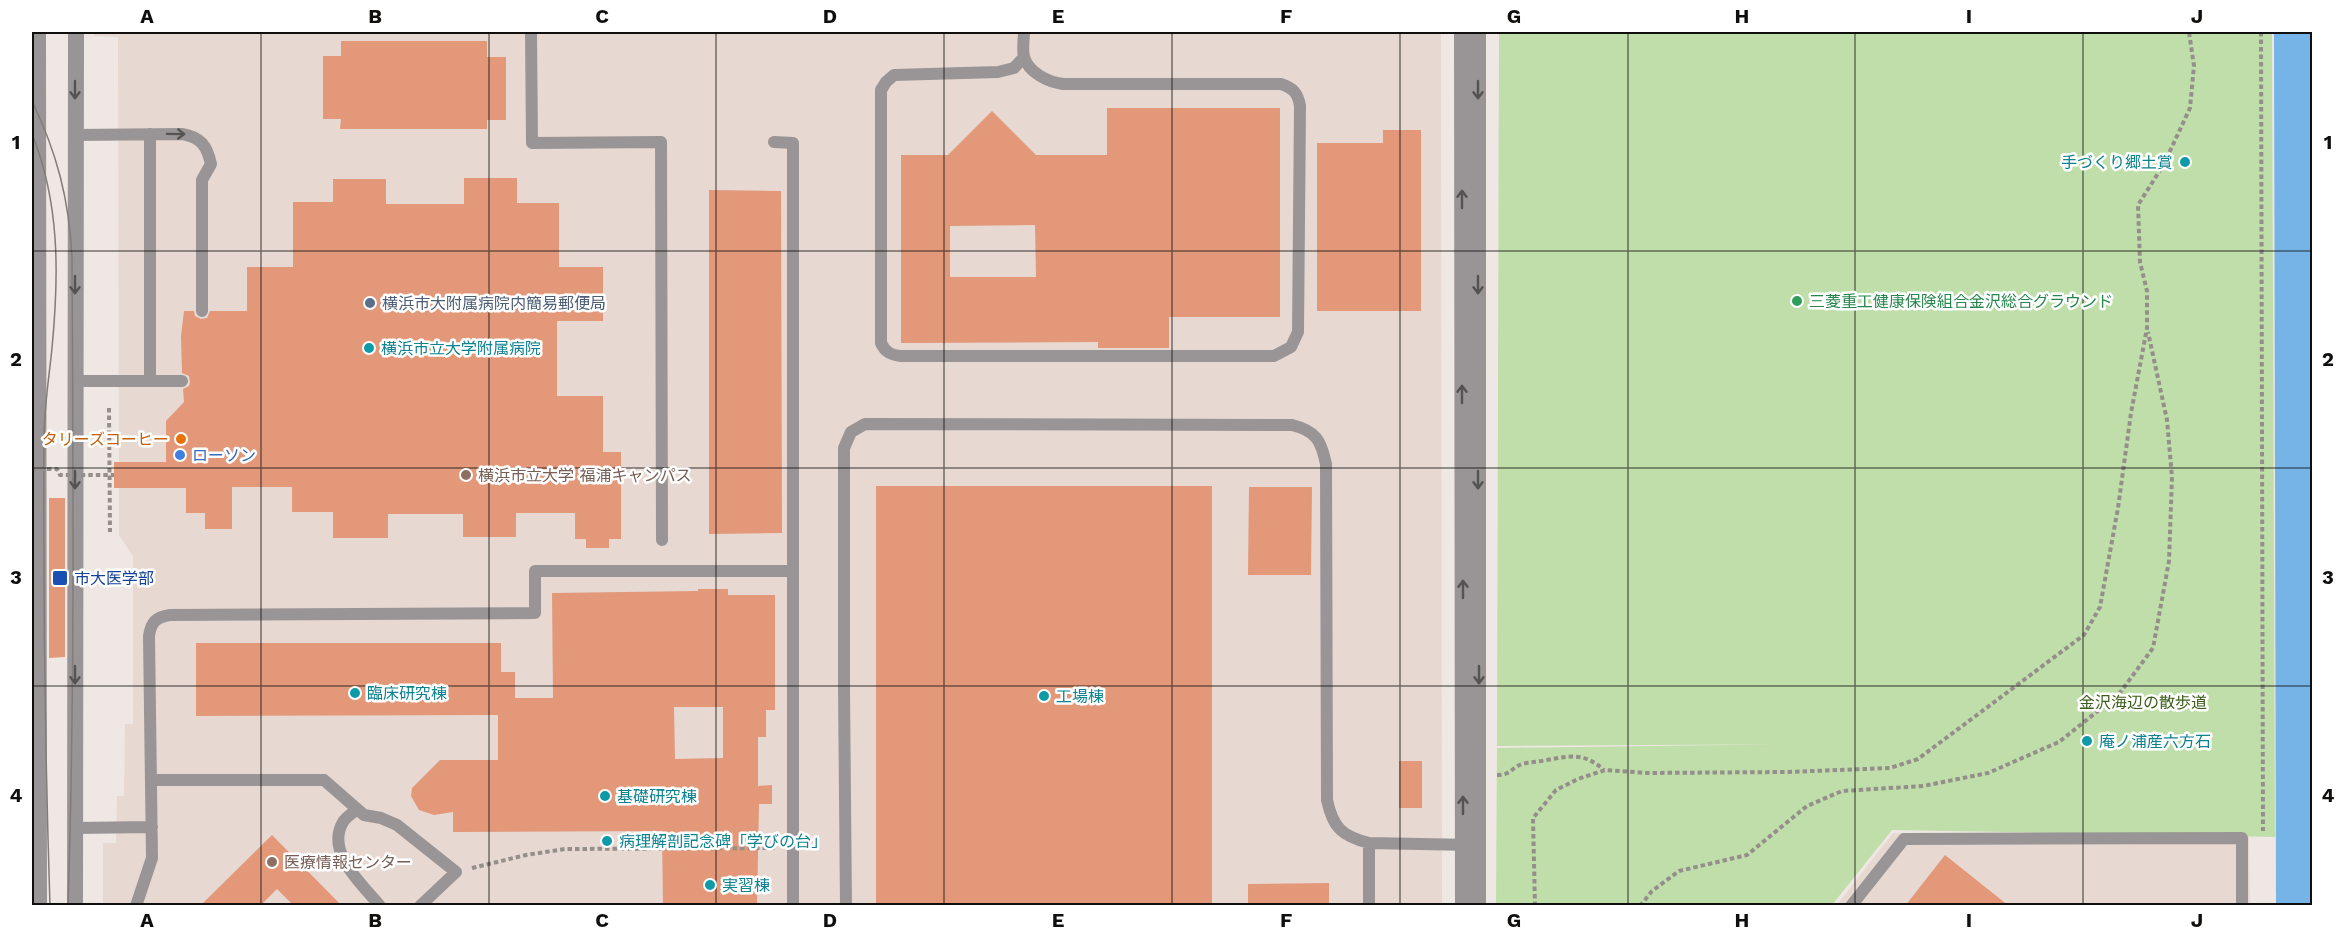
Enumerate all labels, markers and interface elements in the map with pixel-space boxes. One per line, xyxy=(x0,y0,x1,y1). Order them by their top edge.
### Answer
text: A xyxy=(140,4,154,28)
text: B xyxy=(368,4,382,28)
text: C xyxy=(595,4,609,28)
text: D xyxy=(823,4,837,28)
text: E xyxy=(1052,4,1064,28)
text: F xyxy=(1280,4,1292,28)
text: G xyxy=(1507,4,1521,28)
text: H xyxy=(1735,4,1749,28)
text: I xyxy=(1966,4,1972,28)
text: J xyxy=(2191,4,2203,28)
one-way arrow xyxy=(69,79,81,99)
one-way arrow xyxy=(1472,79,1484,99)
one-way arrow xyxy=(165,129,185,140)
text: 1 xyxy=(12,130,20,154)
text: 1 xyxy=(2324,130,2332,154)
place label: 手づくり郷土賞 xyxy=(2061,153,2173,172)
marker: 手づくり郷土賞 xyxy=(2178,155,2192,169)
one-way arrow xyxy=(1456,190,1468,210)
one-way arrow xyxy=(69,274,81,294)
one-way arrow xyxy=(1472,274,1484,294)
place label: 三菱重工健康保険組合金沢総合グラウンド xyxy=(1809,292,2113,311)
place label: 横浜市大附属病院内簡易郵便局 xyxy=(382,294,606,313)
marker: 三菱重工健康保険組合金沢総合グラウンド xyxy=(1790,294,1804,308)
marker: 横浜市大附属病院内簡易郵便局 xyxy=(363,296,377,310)
place label: 横浜市立大学附属病院 xyxy=(381,339,541,358)
marker: 横浜市立大学附属病院 xyxy=(362,341,376,355)
text: 2 xyxy=(10,347,22,371)
text: 2 xyxy=(2322,347,2334,371)
one-way arrow xyxy=(1456,385,1468,405)
place label: タリーズコーヒー xyxy=(42,430,169,449)
marker: タリーズコーヒー xyxy=(174,432,188,446)
place label: ローソン xyxy=(192,446,256,465)
marker: ローソン xyxy=(173,448,187,462)
place label: 横浜市立大学 福浦キャンパス xyxy=(478,466,691,485)
marker: 横浜市立大学 福浦キャンパス xyxy=(459,468,473,482)
one-way arrow xyxy=(69,469,81,489)
one-way arrow xyxy=(1472,469,1484,489)
text: 3 xyxy=(10,565,22,589)
text: 3 xyxy=(2322,565,2334,589)
marker: 市大医学部 xyxy=(51,569,69,587)
place label: 市大医学部 xyxy=(74,569,154,588)
one-way arrow xyxy=(1457,580,1469,600)
one-way arrow xyxy=(69,664,81,684)
one-way arrow xyxy=(1473,664,1485,684)
place label: 臨床研究棟 xyxy=(367,684,447,703)
marker: 臨床研究棟 xyxy=(348,686,362,700)
place label: 工場棟 xyxy=(1056,687,1104,706)
marker: 工場棟 xyxy=(1037,689,1051,703)
park label: 金沢海辺の散歩道 xyxy=(2079,693,2207,712)
place label: 庵ノ浦産六方石 xyxy=(2099,732,2211,751)
marker: 庵ノ浦産六方石 xyxy=(2080,734,2094,748)
text: 4 xyxy=(10,783,23,807)
text: 4 xyxy=(2322,783,2335,807)
place label: 基礎研究棟 xyxy=(617,787,697,806)
marker: 基礎研究棟 xyxy=(598,789,612,803)
one-way arrow xyxy=(1457,796,1469,816)
place label: 病理解剖記念碑「学びの台」 xyxy=(619,832,827,851)
marker: 病理解剖記念碑「学びの台」 xyxy=(600,834,614,848)
place label: 医療情報センター xyxy=(284,853,412,872)
marker: 医療情報センター xyxy=(265,855,279,869)
place label: 実習棟 xyxy=(722,876,770,895)
marker: 実習棟 xyxy=(703,878,717,892)
text: A xyxy=(140,908,154,932)
text: B xyxy=(368,908,382,932)
text: C xyxy=(595,908,609,932)
text: D xyxy=(823,908,837,932)
text: E xyxy=(1052,908,1064,932)
text: F xyxy=(1280,908,1292,932)
text: G xyxy=(1507,908,1521,932)
text: H xyxy=(1735,908,1749,932)
text: I xyxy=(1966,908,1972,932)
text: J xyxy=(2191,908,2203,932)

